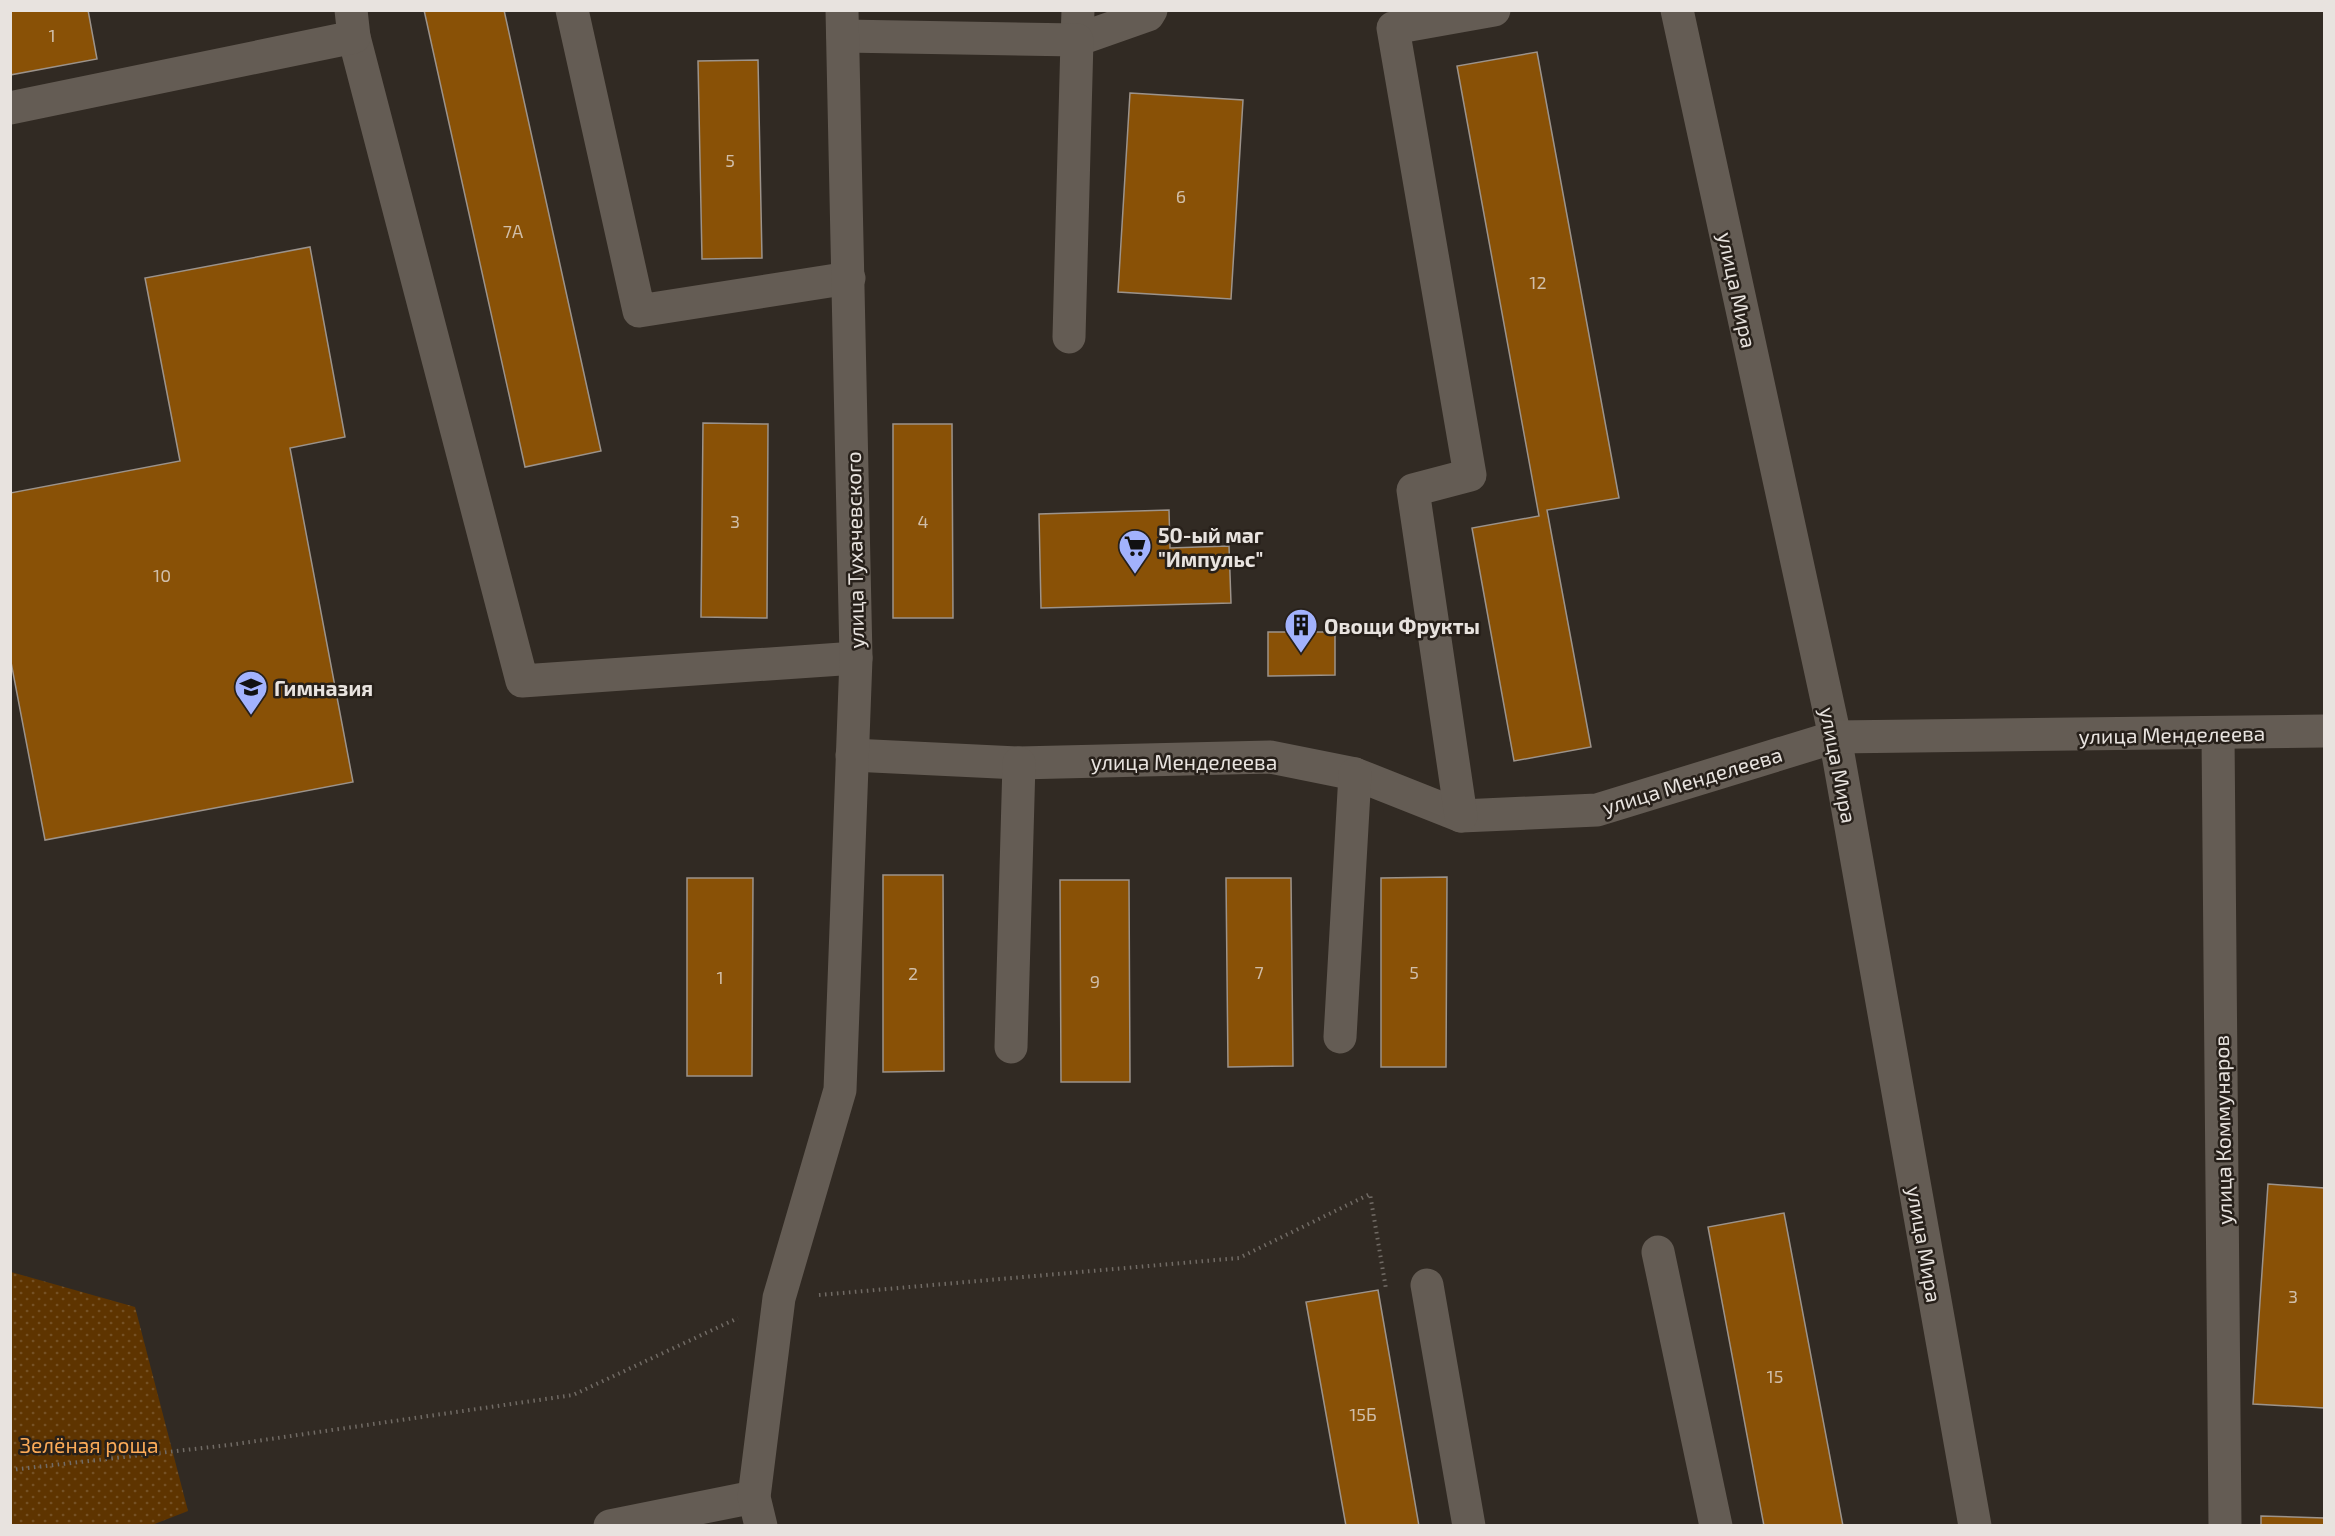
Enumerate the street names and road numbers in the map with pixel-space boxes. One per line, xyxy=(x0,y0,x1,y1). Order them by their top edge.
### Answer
street label: улица Мира xyxy=(1713,230,1762,350)
street label: улица Тухачевского xyxy=(840,451,869,649)
street label: улица Мира xyxy=(1814,705,1863,825)
street label: улица Менделеева xyxy=(2078,720,2266,749)
street label: улица Менделеева xyxy=(1599,741,1785,820)
street label: улица Менделеева xyxy=(1091,749,1277,775)
street label: улица Коммунаров xyxy=(2208,1035,2237,1225)
street label: улица Мира xyxy=(1901,1184,1948,1304)

